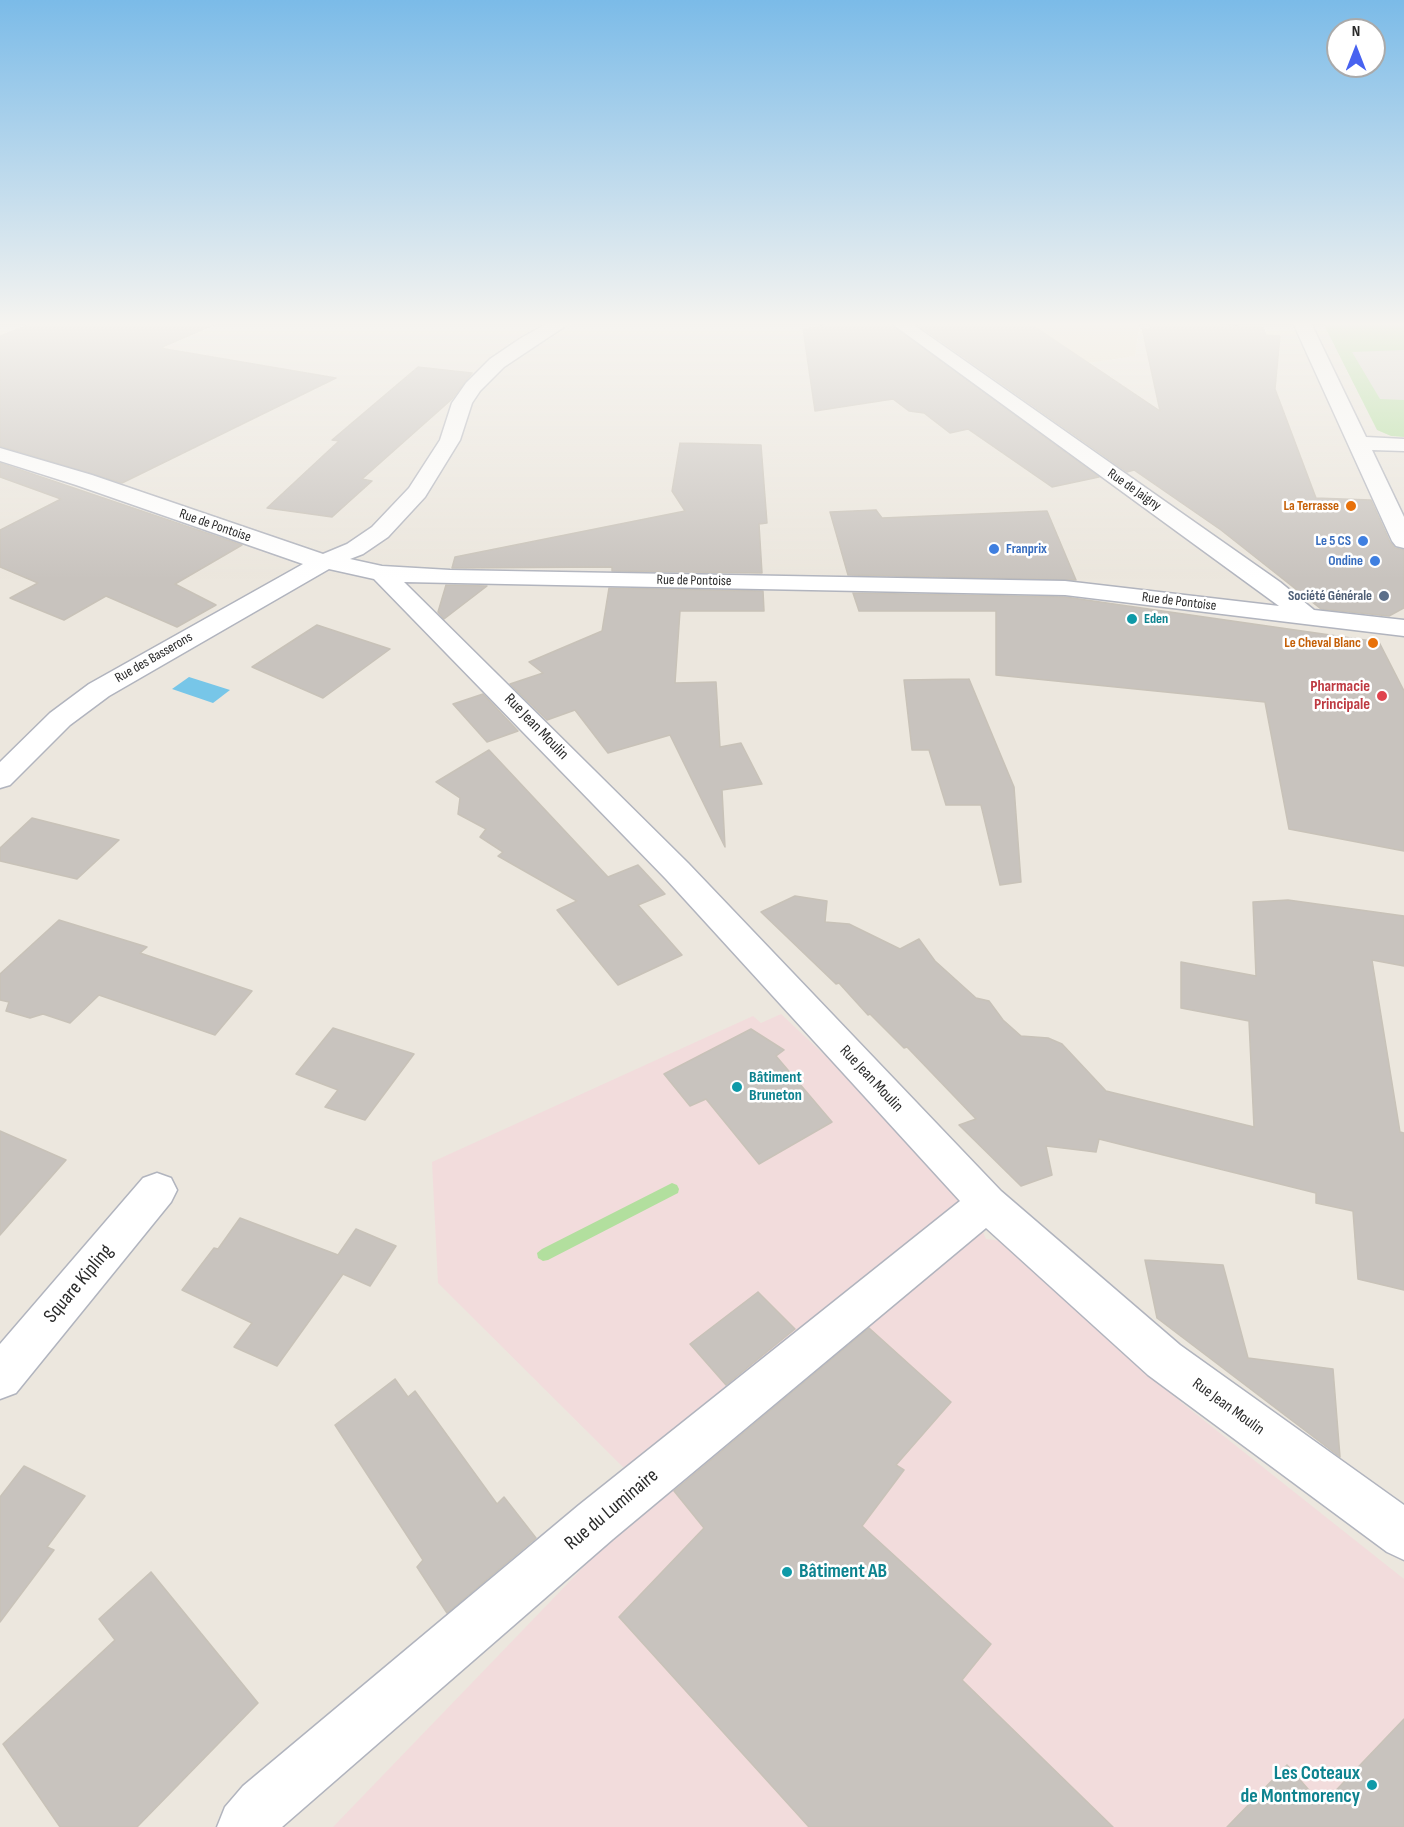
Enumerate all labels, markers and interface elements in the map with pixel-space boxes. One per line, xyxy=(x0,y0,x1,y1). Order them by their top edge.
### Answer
north arrow xyxy=(1326,18,1386,78)
text: N xyxy=(1352,22,1360,41)
street label: Rue de Jaigny xyxy=(1104,465,1164,515)
place label: La Terrasse xyxy=(1283,498,1339,514)
marker: La Terrasse xyxy=(1344,499,1358,513)
street label: Rue de Pontoise xyxy=(177,506,253,546)
place label: Le 5 CS xyxy=(1316,533,1351,549)
marker: Le 5 CS xyxy=(1356,534,1370,548)
place label: Franprix xyxy=(1006,541,1047,557)
marker: Franprix xyxy=(987,542,1001,556)
place label: Ondine xyxy=(1328,553,1363,569)
marker: Ondine xyxy=(1368,554,1382,568)
street label: Rue de Pontoise xyxy=(656,572,732,590)
place label: Société Générale xyxy=(1288,588,1372,604)
street label: Rue de Pontoise xyxy=(1141,589,1217,615)
marker: Société Générale xyxy=(1377,589,1391,603)
place label: Eden xyxy=(1144,611,1168,627)
marker: Eden xyxy=(1125,612,1139,626)
street label: Rue des Basserons xyxy=(112,629,196,687)
place label: Le Cheval Blanc xyxy=(1284,635,1361,651)
marker: Le Cheval Blanc xyxy=(1366,636,1380,650)
place label: Pharmacie Principale xyxy=(1310,677,1370,715)
marker: Pharmacie Principale xyxy=(1375,689,1389,703)
street label: Rue Jean Moulin xyxy=(500,690,572,764)
street label: Rue Jean Moulin xyxy=(835,1042,907,1116)
place label: Bâtiment Bruneton xyxy=(749,1068,802,1106)
marker: Bâtiment Bruneton xyxy=(730,1080,744,1094)
street label: Square Kipling xyxy=(39,1240,119,1328)
street label: Rue Jean Moulin xyxy=(1188,1374,1268,1440)
street label: Rue du Luminaire xyxy=(560,1464,664,1556)
place label: Bâtiment AB xyxy=(799,1560,887,1584)
marker: Bâtiment AB xyxy=(780,1565,794,1579)
place label: Les Coteaux de Montmorency xyxy=(1241,1762,1360,1809)
marker: Les Coteaux de Montmorency xyxy=(1365,1778,1379,1792)

